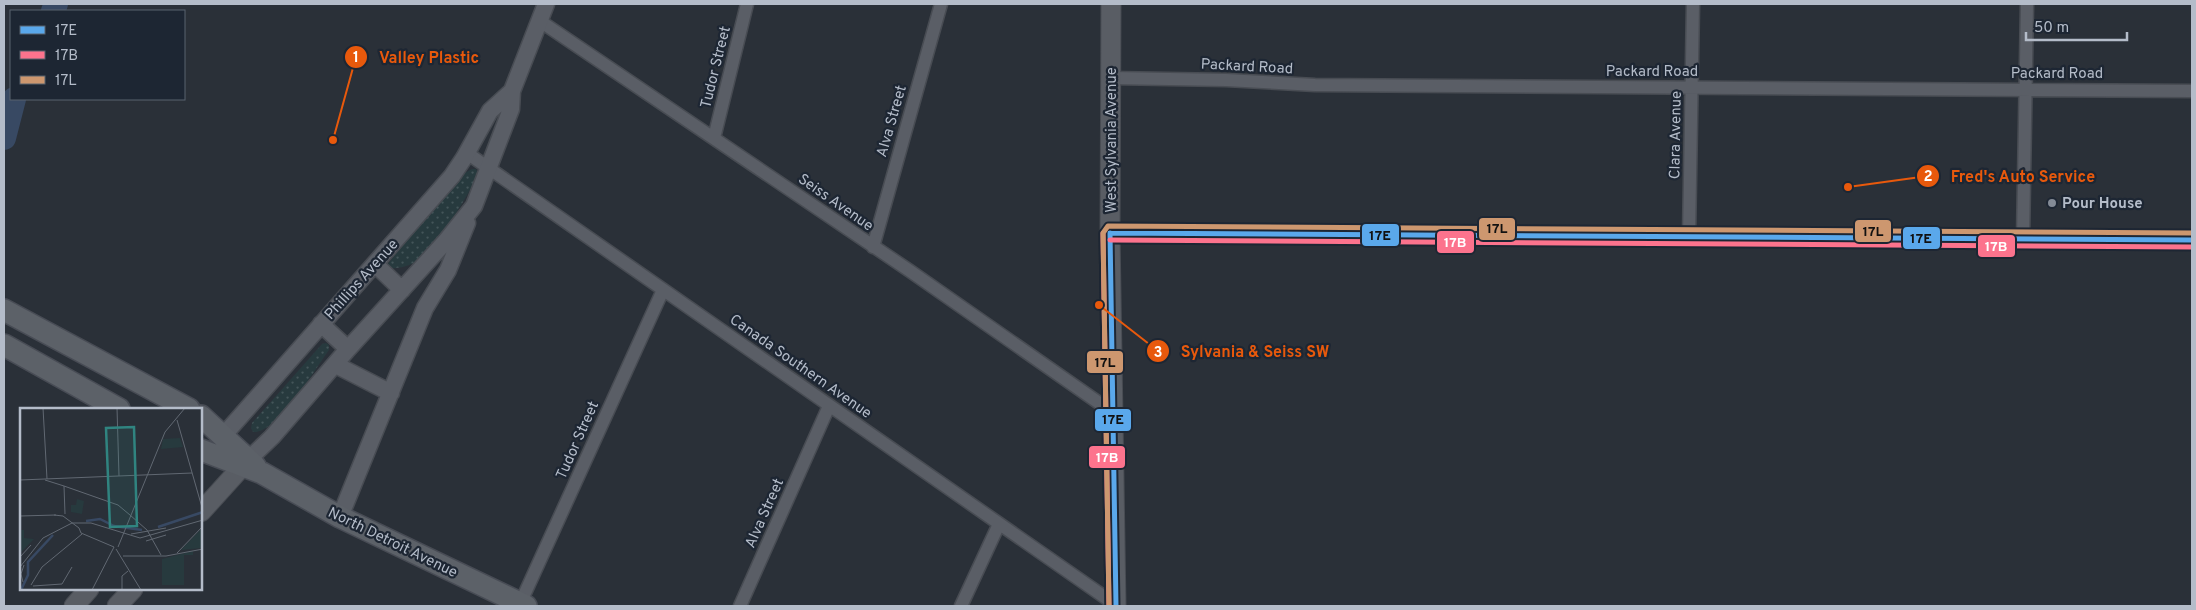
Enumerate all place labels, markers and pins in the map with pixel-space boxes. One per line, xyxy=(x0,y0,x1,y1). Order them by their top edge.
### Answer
callout: Valley Plastic xyxy=(344,41,489,72)
callout: Fred's Auto Service xyxy=(1915,161,2105,192)
place label: Pour House xyxy=(2062,195,2143,214)
marker: Pour House xyxy=(2046,197,2058,209)
callout: Sylvania & Seiss SW xyxy=(1145,336,1339,367)

